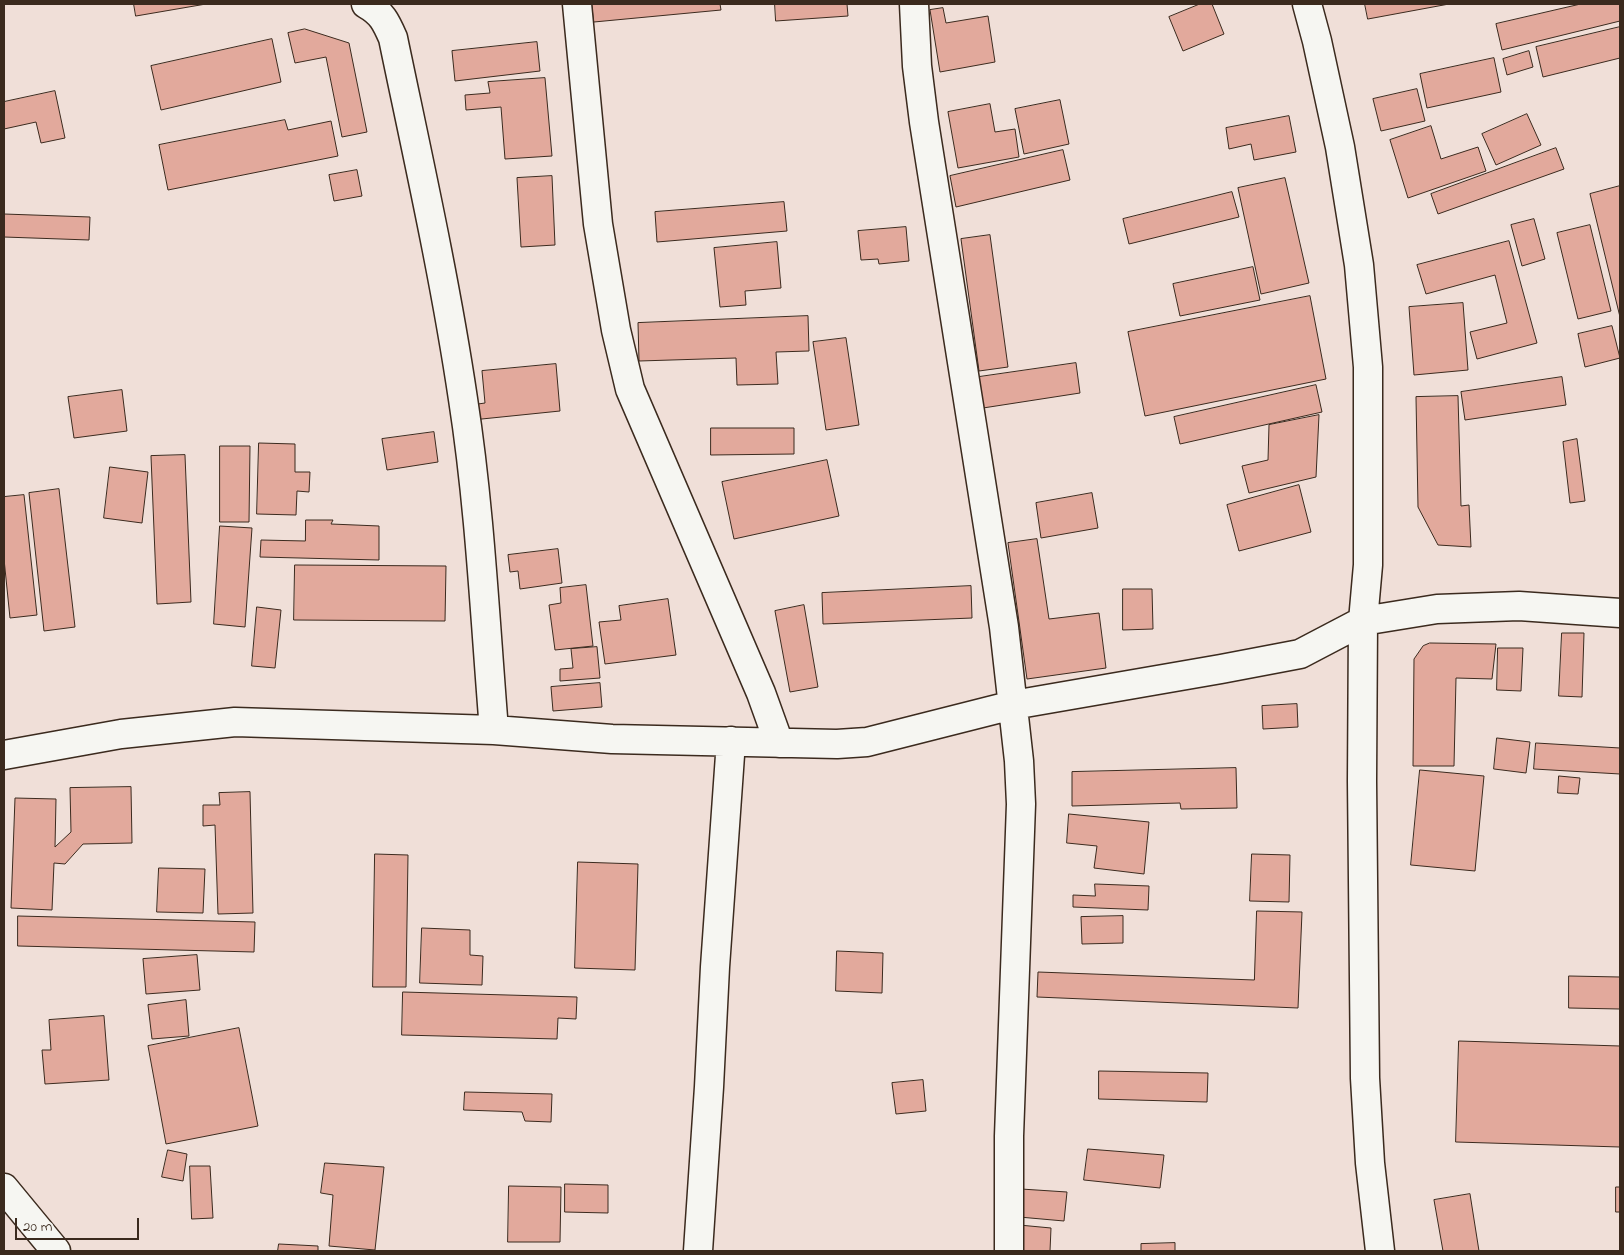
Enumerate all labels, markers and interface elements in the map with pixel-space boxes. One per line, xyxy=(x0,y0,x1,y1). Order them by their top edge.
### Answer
scale bar xyxy=(18,1208,141,1240)
text: 20 m xyxy=(23,1216,52,1238)

